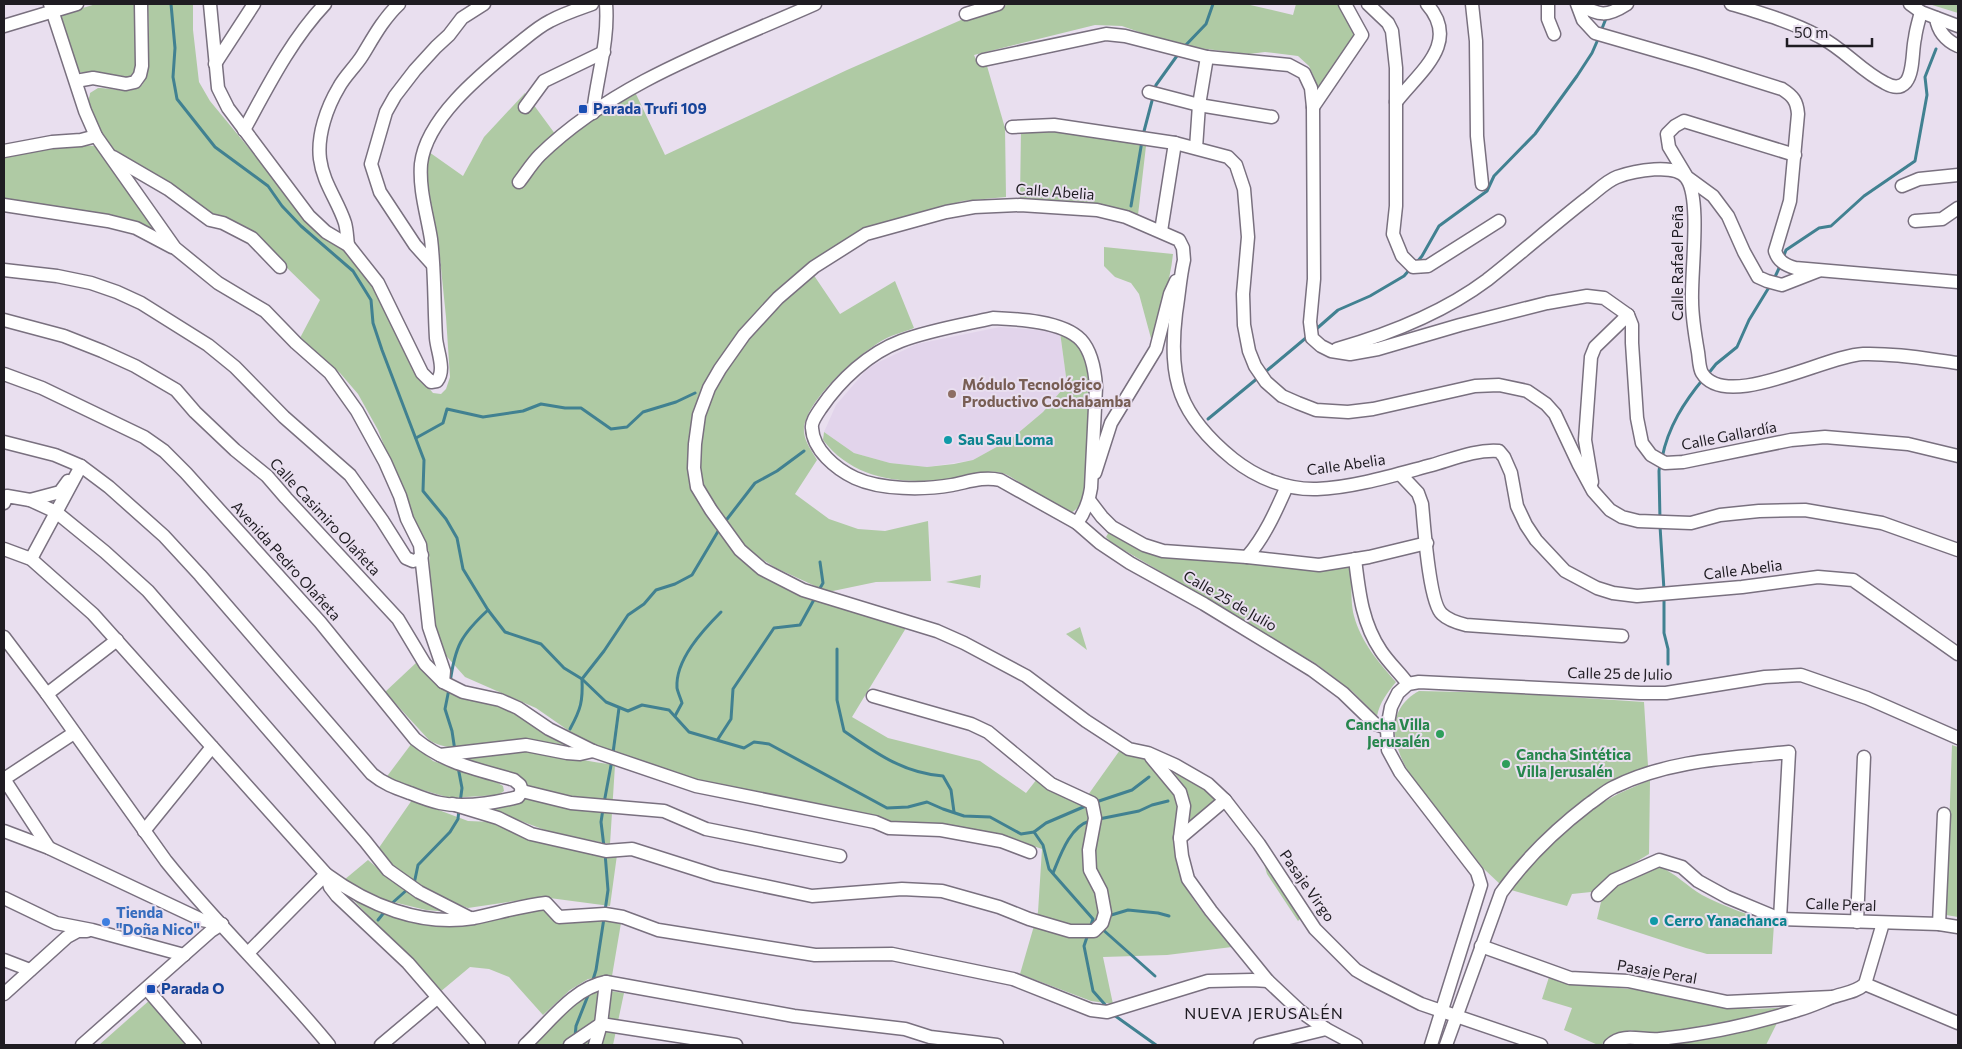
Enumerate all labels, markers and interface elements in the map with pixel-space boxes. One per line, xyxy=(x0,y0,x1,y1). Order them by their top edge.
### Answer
scale bar xyxy=(1787,15,1872,47)
text: 50 m xyxy=(1794,23,1828,41)
place label: Parada Trufi 109 xyxy=(593,99,707,117)
marker: Parada Trufi 109 xyxy=(577,103,589,115)
street label: Calle Abelia xyxy=(1015,179,1095,203)
street label: Calle Rafael Peña xyxy=(1668,205,1686,321)
place label: Módulo Tecnológico Productivo Cochabamba xyxy=(962,375,1131,410)
marker: Módulo Tecnológico Productivo Cochabamba xyxy=(946,388,958,400)
street label: Calle Gallardía xyxy=(1680,417,1778,453)
place label: Sau Sau Loma xyxy=(958,430,1053,448)
marker: Sau Sau Loma xyxy=(942,434,954,446)
street label: Calle Abelia xyxy=(1305,450,1386,478)
street label: Calle Casimiro Olañeta xyxy=(267,454,385,579)
street label: Avenida Pedro Olañeta xyxy=(228,497,345,624)
street label: Calle Abelia xyxy=(1702,555,1783,583)
street label: Calle 25 de Julio xyxy=(1180,566,1281,634)
street label: Calle 25 de Julio xyxy=(1567,663,1673,683)
place label: Cancha Villa Jerusalén xyxy=(1346,715,1430,750)
marker: Cancha Villa Jerusalén xyxy=(1434,728,1446,740)
place label: Cancha Sintética Villa Jerusalén xyxy=(1516,745,1631,780)
marker: Cancha Sintética Villa Jerusalén xyxy=(1500,758,1512,770)
street label: Pasaje Virgo xyxy=(1276,846,1339,925)
street label: Calle Peral xyxy=(1805,894,1877,914)
place label: Tienda "Doña Nico" xyxy=(116,903,200,938)
place label: Cerro Yanachanca xyxy=(1664,911,1787,929)
marker: Cerro Yanachanca xyxy=(1648,915,1660,927)
marker: Tienda "Doña Nico" xyxy=(100,916,112,928)
street label: Pasaje Peral xyxy=(1616,955,1699,987)
place label: Parada O xyxy=(161,979,224,997)
marker: Parada O xyxy=(145,983,157,995)
district label: NUEVA JERUSALÉN xyxy=(1184,1003,1344,1022)

